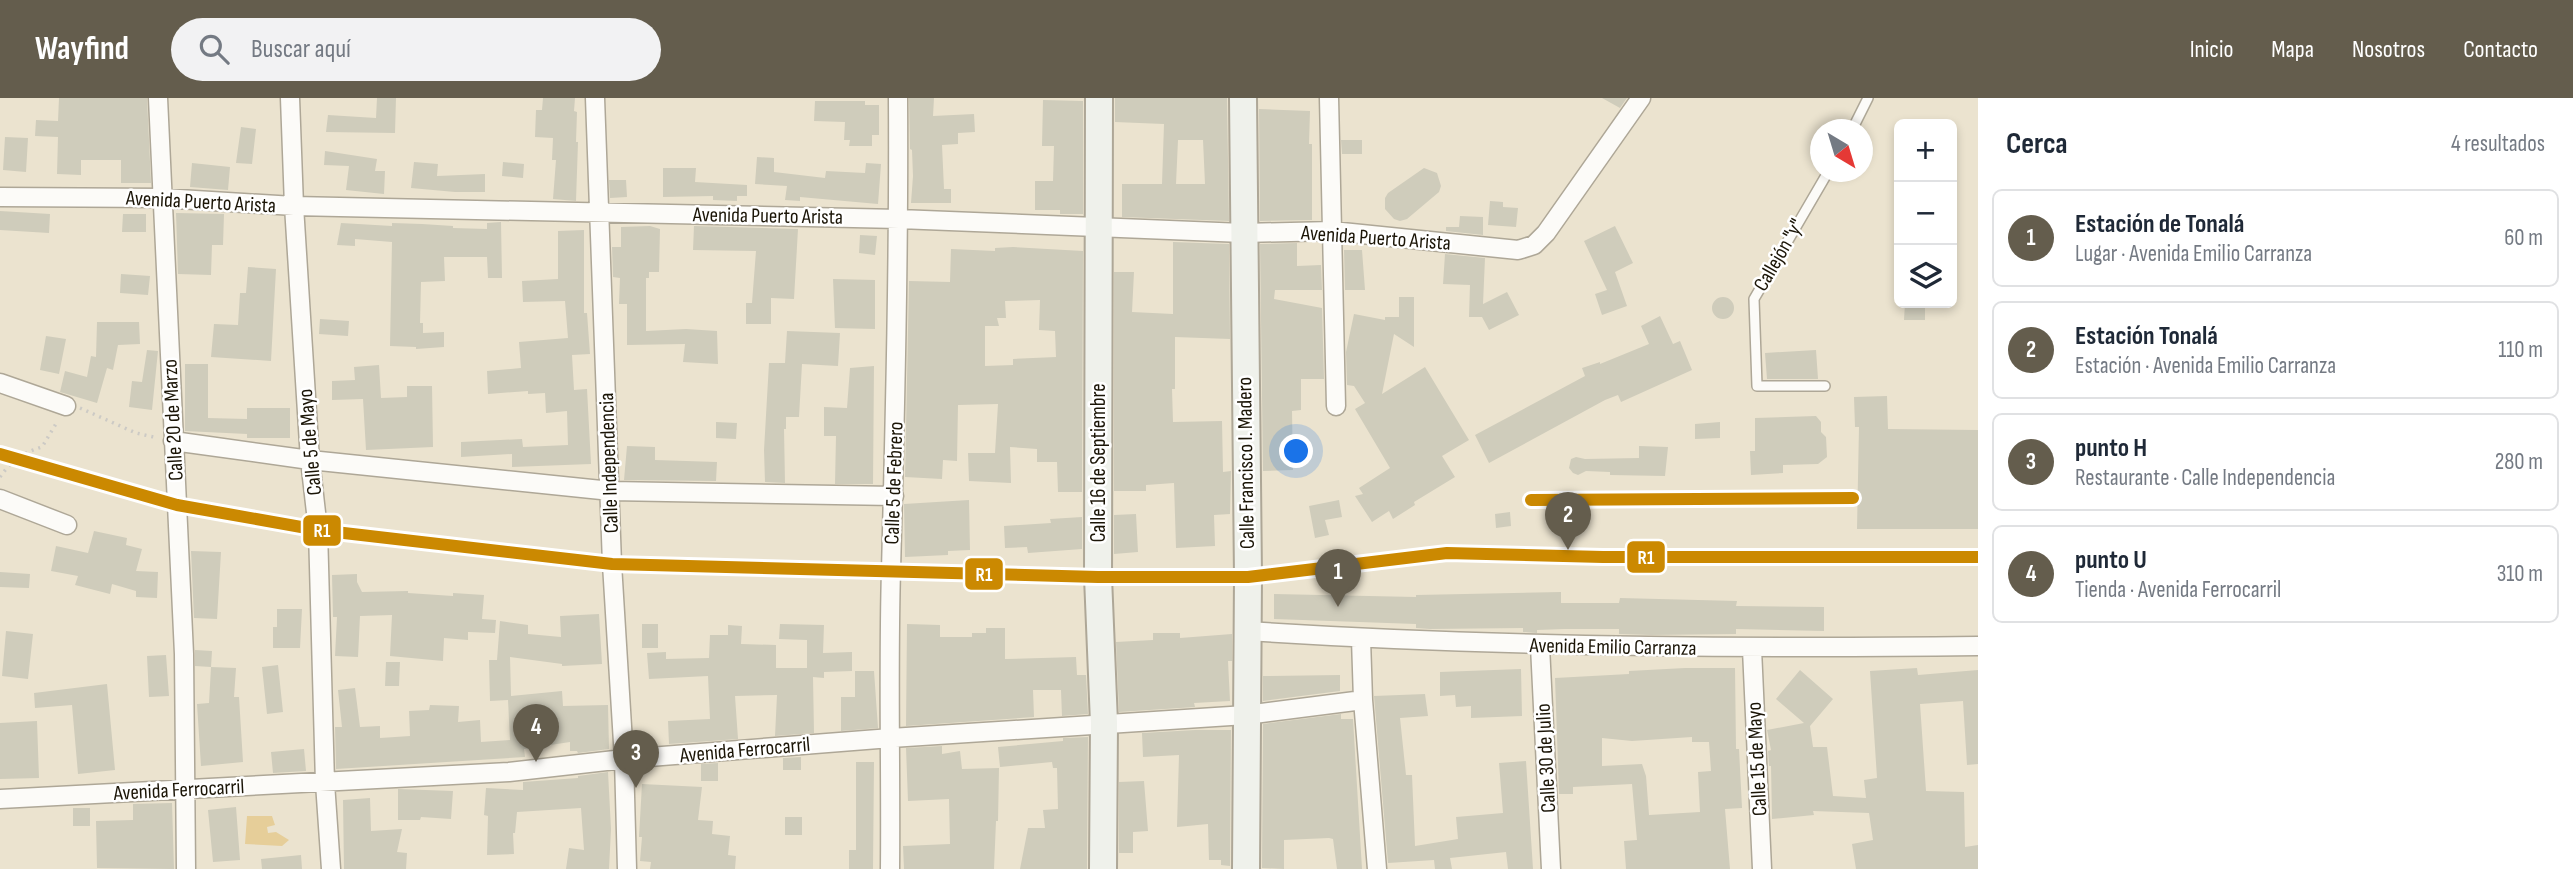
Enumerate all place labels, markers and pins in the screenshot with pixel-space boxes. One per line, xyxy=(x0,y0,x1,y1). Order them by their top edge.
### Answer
pin: 2 xyxy=(1545,492,1591,550)
pin: 1 xyxy=(1315,549,1361,607)
pin: 4 xyxy=(513,704,559,762)
pin: 3 xyxy=(613,730,659,788)

